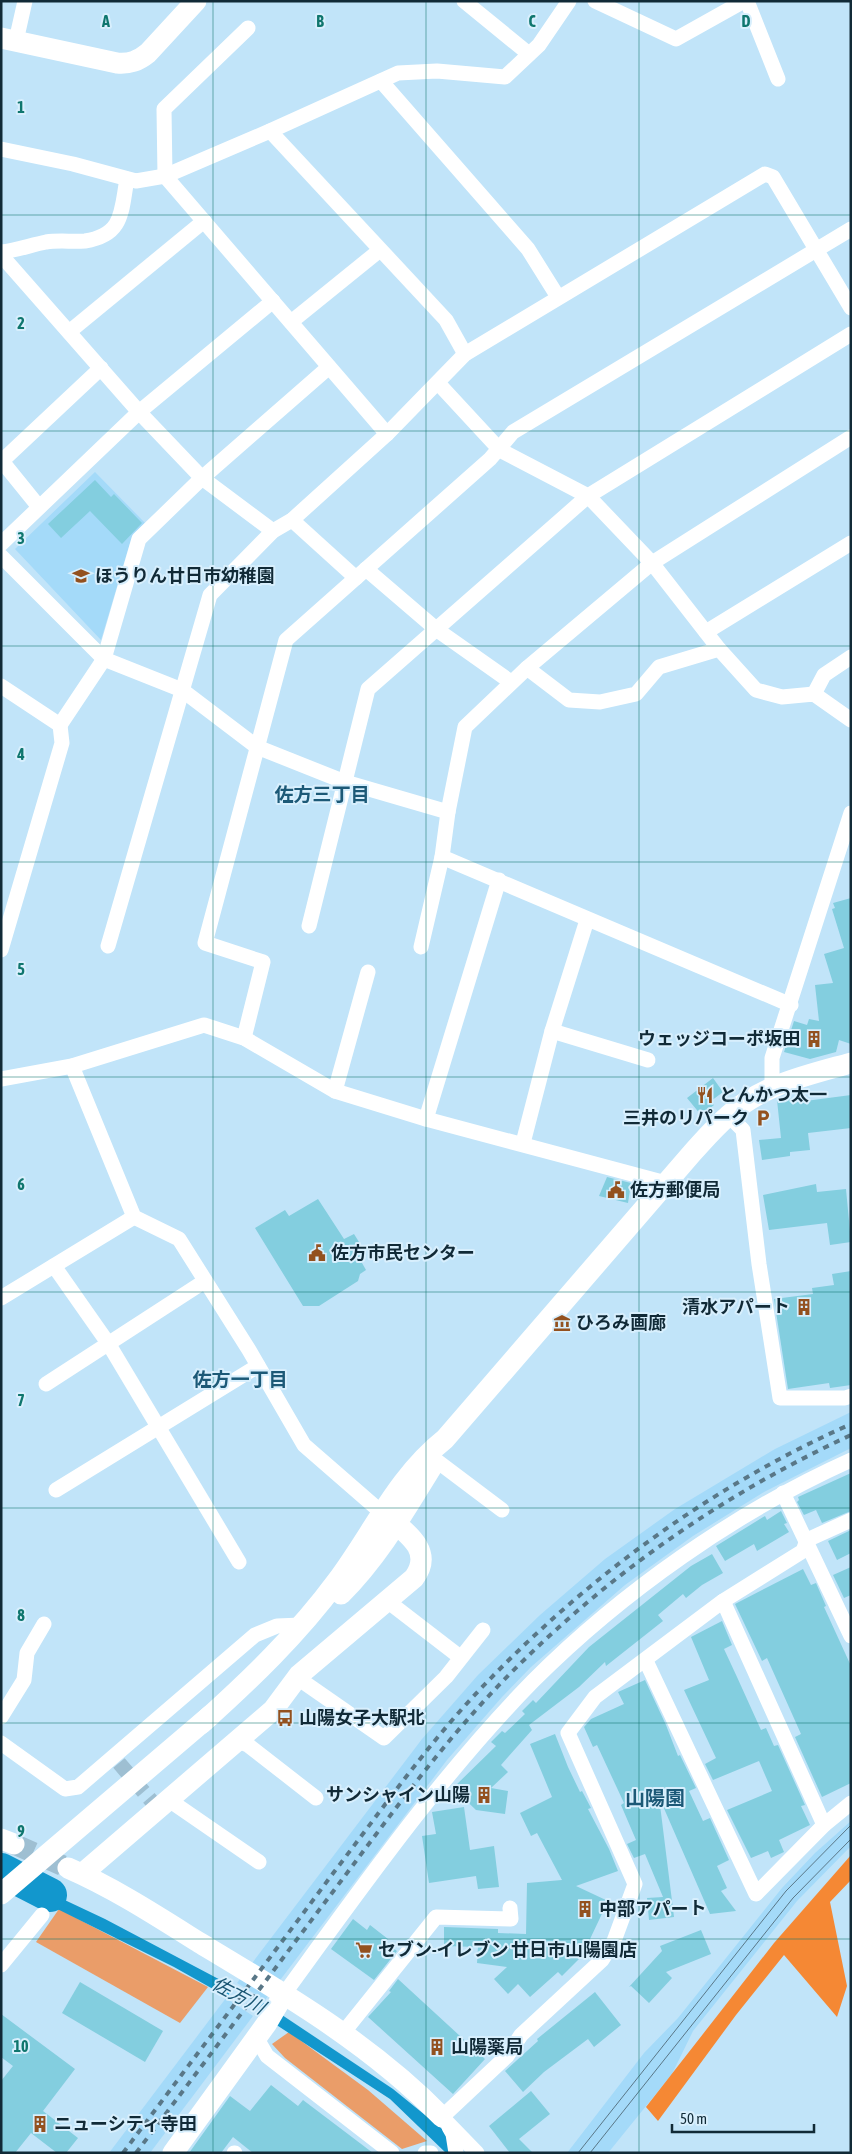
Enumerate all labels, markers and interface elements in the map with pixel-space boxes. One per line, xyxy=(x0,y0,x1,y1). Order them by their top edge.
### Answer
text: A xyxy=(101,12,110,30)
text: B xyxy=(316,12,324,30)
text: C xyxy=(528,12,536,30)
text: D xyxy=(742,12,751,30)
text: 1 xyxy=(17,98,25,116)
text: 2 xyxy=(17,314,25,332)
text: 3 xyxy=(17,529,25,547)
place label: ほうりん廿日市幼稚園 xyxy=(95,565,275,586)
school or university icon: ほうりん廿日市幼稚園 xyxy=(71,566,91,586)
text: 4 xyxy=(16,745,25,763)
district label: 佐方三丁目 xyxy=(274,783,370,805)
text: 5 xyxy=(17,960,25,978)
place label: ウェッジコーポ坂田 xyxy=(638,1028,800,1049)
building icon: ウェッジコーポ坂田 xyxy=(804,1029,824,1049)
place label: とんかつ太一 xyxy=(719,1084,827,1105)
restaurant icon: とんかつ太一 xyxy=(695,1085,715,1105)
place label: 三井のリパーク xyxy=(623,1107,749,1128)
parking icon: 三井のリパーク xyxy=(753,1108,773,1128)
text: 6 xyxy=(17,1175,25,1193)
place label: 佐方郵便局 xyxy=(630,1179,720,1200)
public building icon: 佐方郵便局 xyxy=(606,1180,626,1200)
place label: 佐方市民センター xyxy=(331,1242,475,1263)
public building icon: 佐方市民センター xyxy=(307,1243,327,1263)
place label: 清水アパート xyxy=(682,1296,790,1317)
building icon: 清水アパート xyxy=(794,1297,814,1317)
place label: ひろみ画廊 xyxy=(576,1312,666,1333)
museum icon: ひろみ画廊 xyxy=(552,1313,572,1333)
district label: 佐方一丁目 xyxy=(192,1368,288,1390)
text: 7 xyxy=(17,1391,25,1409)
text: 8 xyxy=(17,1606,25,1624)
place label: 山陽女子大駅北 xyxy=(299,1707,425,1728)
bus stop icon: 山陽女子大駅北 xyxy=(275,1708,295,1728)
place label: サンシャイン山陽 xyxy=(326,1784,470,1805)
building icon: サンシャイン山陽 xyxy=(474,1785,494,1805)
district label: 山陽園 xyxy=(625,1786,685,1809)
text: 9 xyxy=(17,1822,25,1840)
place label: 中部アパート xyxy=(599,1898,707,1919)
building icon: 中部アパート xyxy=(575,1899,595,1919)
place label: セブン-イレブン 廿日市山陽園店 xyxy=(378,1939,637,1960)
supermarket icon: セブン-イレブン 廿日市山陽園店 xyxy=(354,1940,374,1960)
water label: 佐方川 xyxy=(209,1972,271,2019)
place label: 山陽薬局 xyxy=(451,2036,523,2057)
text: 10 xyxy=(13,2037,29,2055)
building icon: 山陽薬局 xyxy=(427,2037,447,2057)
scale bar xyxy=(672,2102,814,2134)
text: 50 m xyxy=(680,2110,707,2127)
place label: ニューシティ寺田 xyxy=(54,2113,197,2134)
building icon: ニューシティ寺田 xyxy=(30,2114,50,2134)

